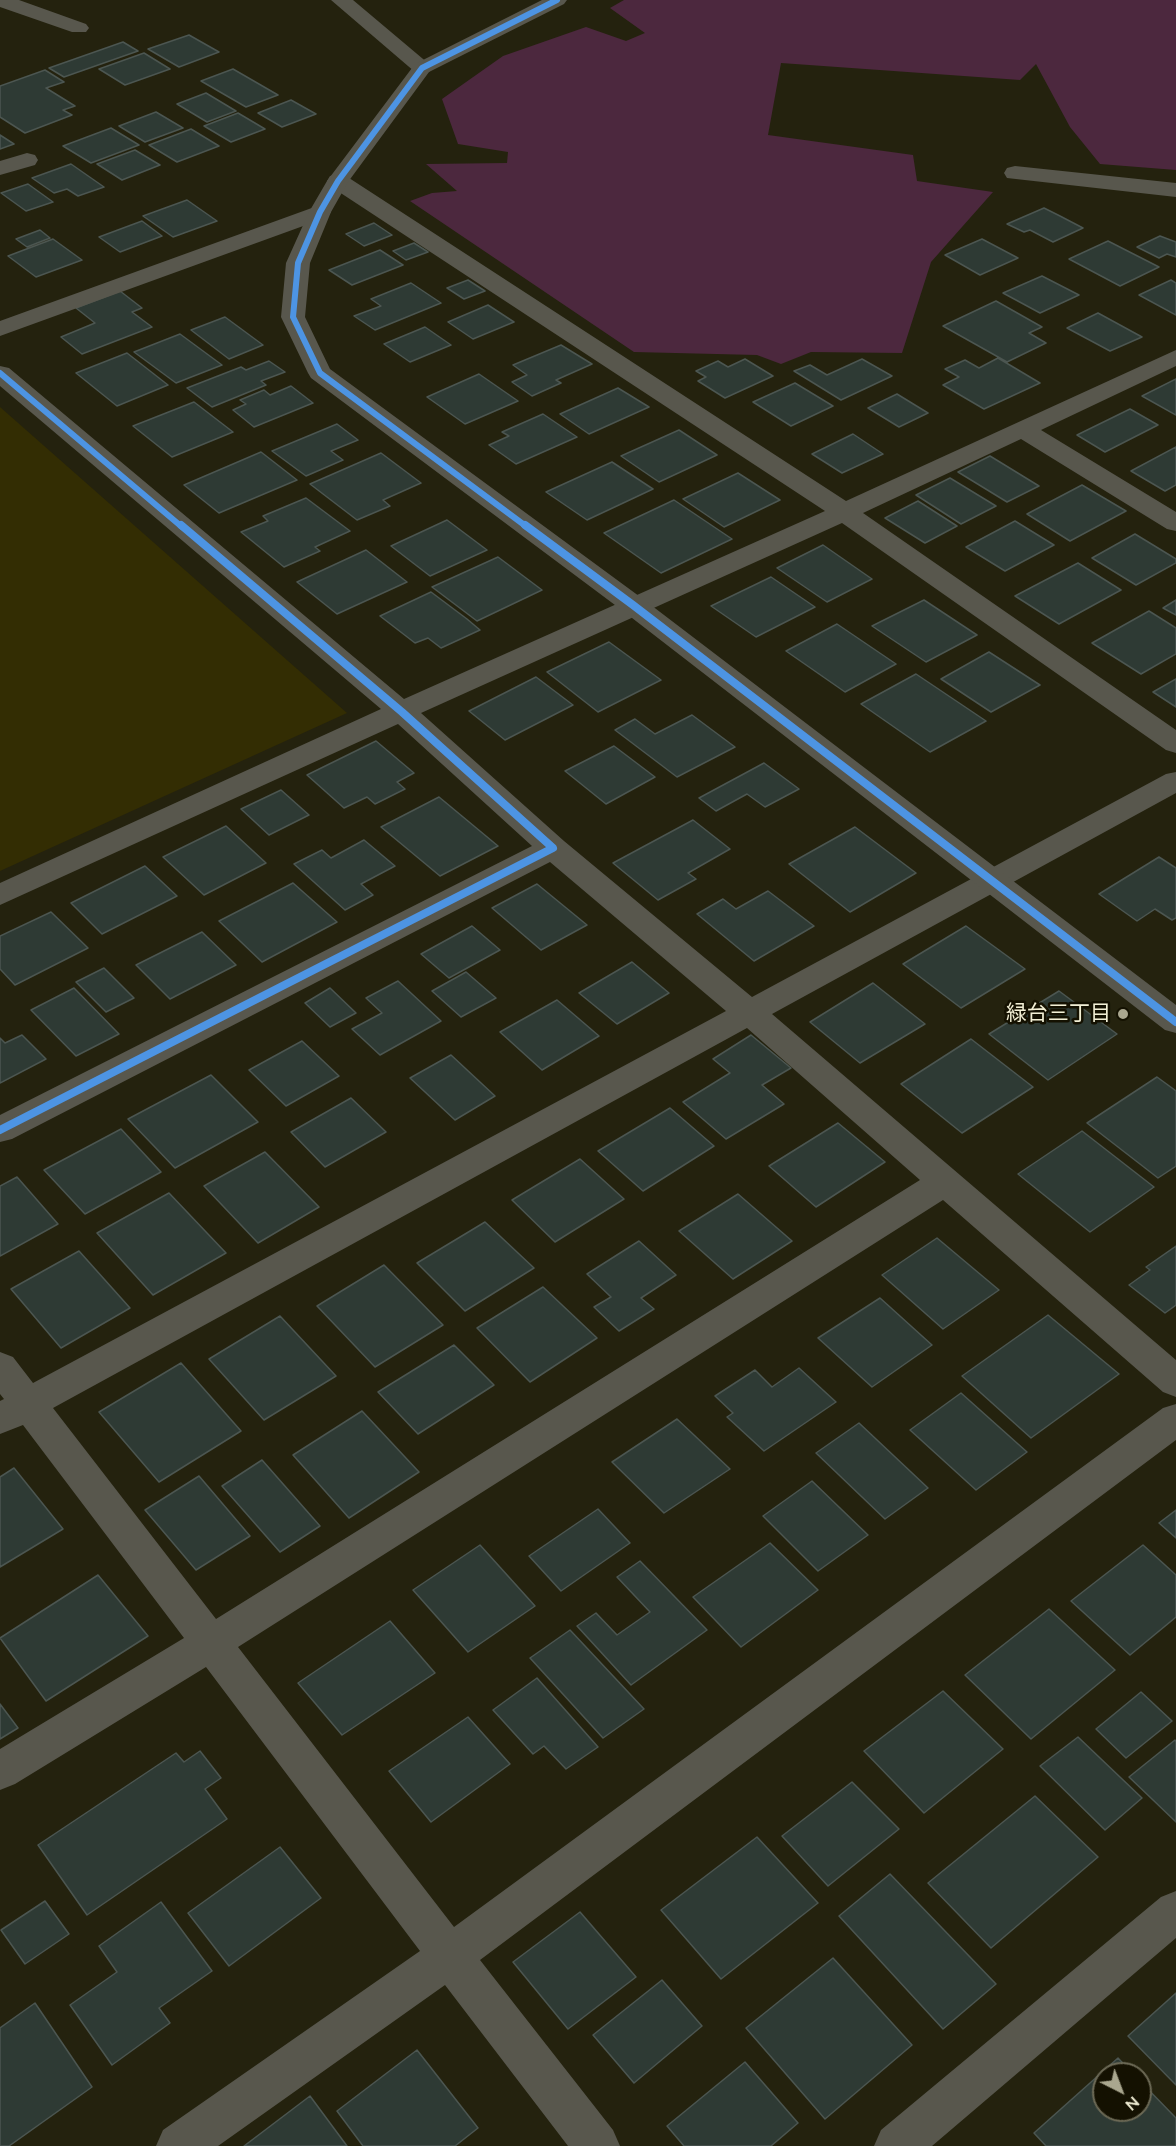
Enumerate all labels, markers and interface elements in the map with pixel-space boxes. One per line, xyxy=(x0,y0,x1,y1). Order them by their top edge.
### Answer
place label: 緑台三丁目 xyxy=(1006,1001,1111,1027)
marker: 緑台三丁目 xyxy=(1116,1007,1130,1021)
north arrow xyxy=(1092,2062,1152,2122)
text: N xyxy=(1122,2092,1144,2115)

